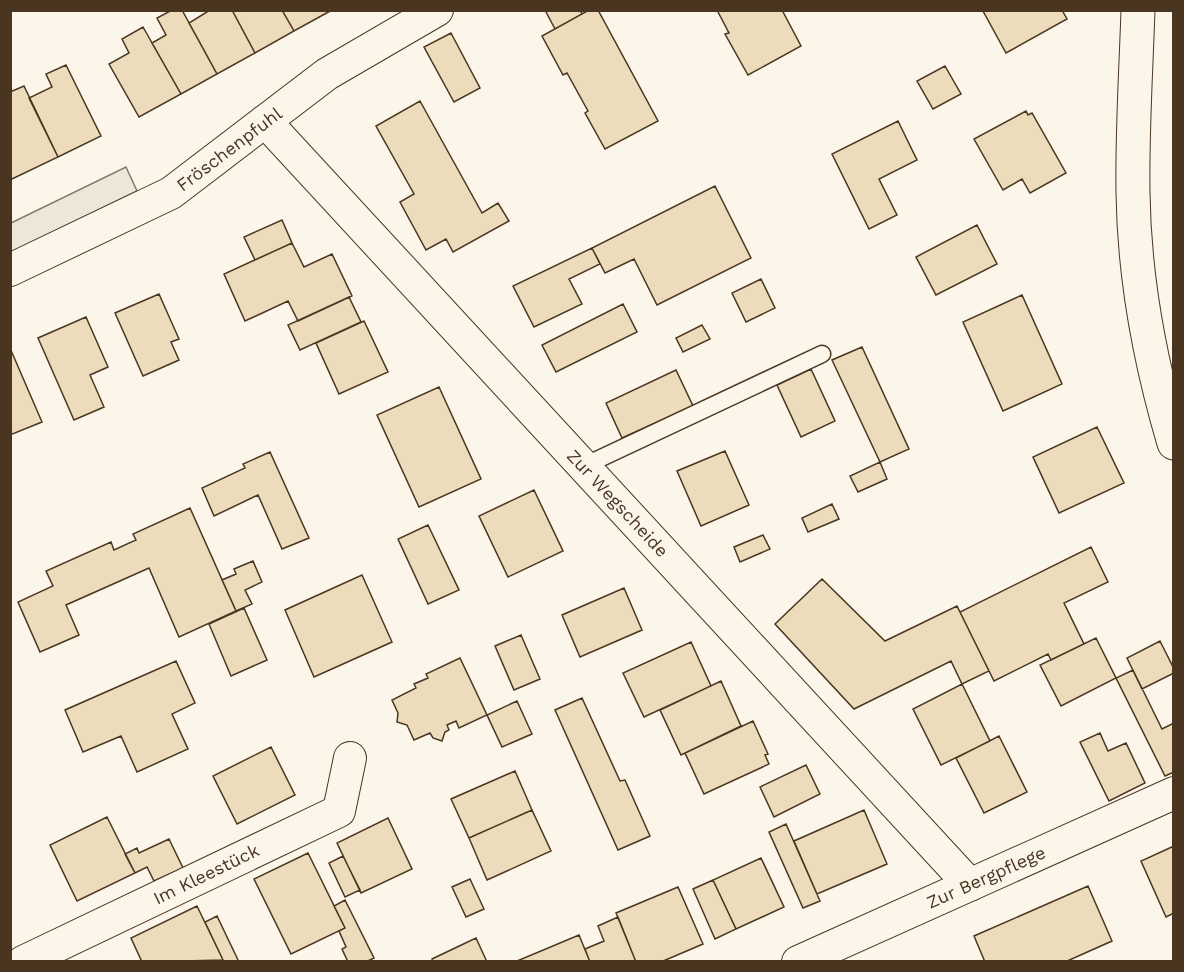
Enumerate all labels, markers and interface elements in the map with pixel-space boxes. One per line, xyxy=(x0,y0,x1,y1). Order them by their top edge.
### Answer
street label: Fröschenpfuhl xyxy=(172,102,286,195)
street label: Zur Wegscheide xyxy=(563,445,673,561)
street label: Im Kleestück xyxy=(150,839,262,909)
street label: Zur Bergpflege xyxy=(923,841,1049,913)

